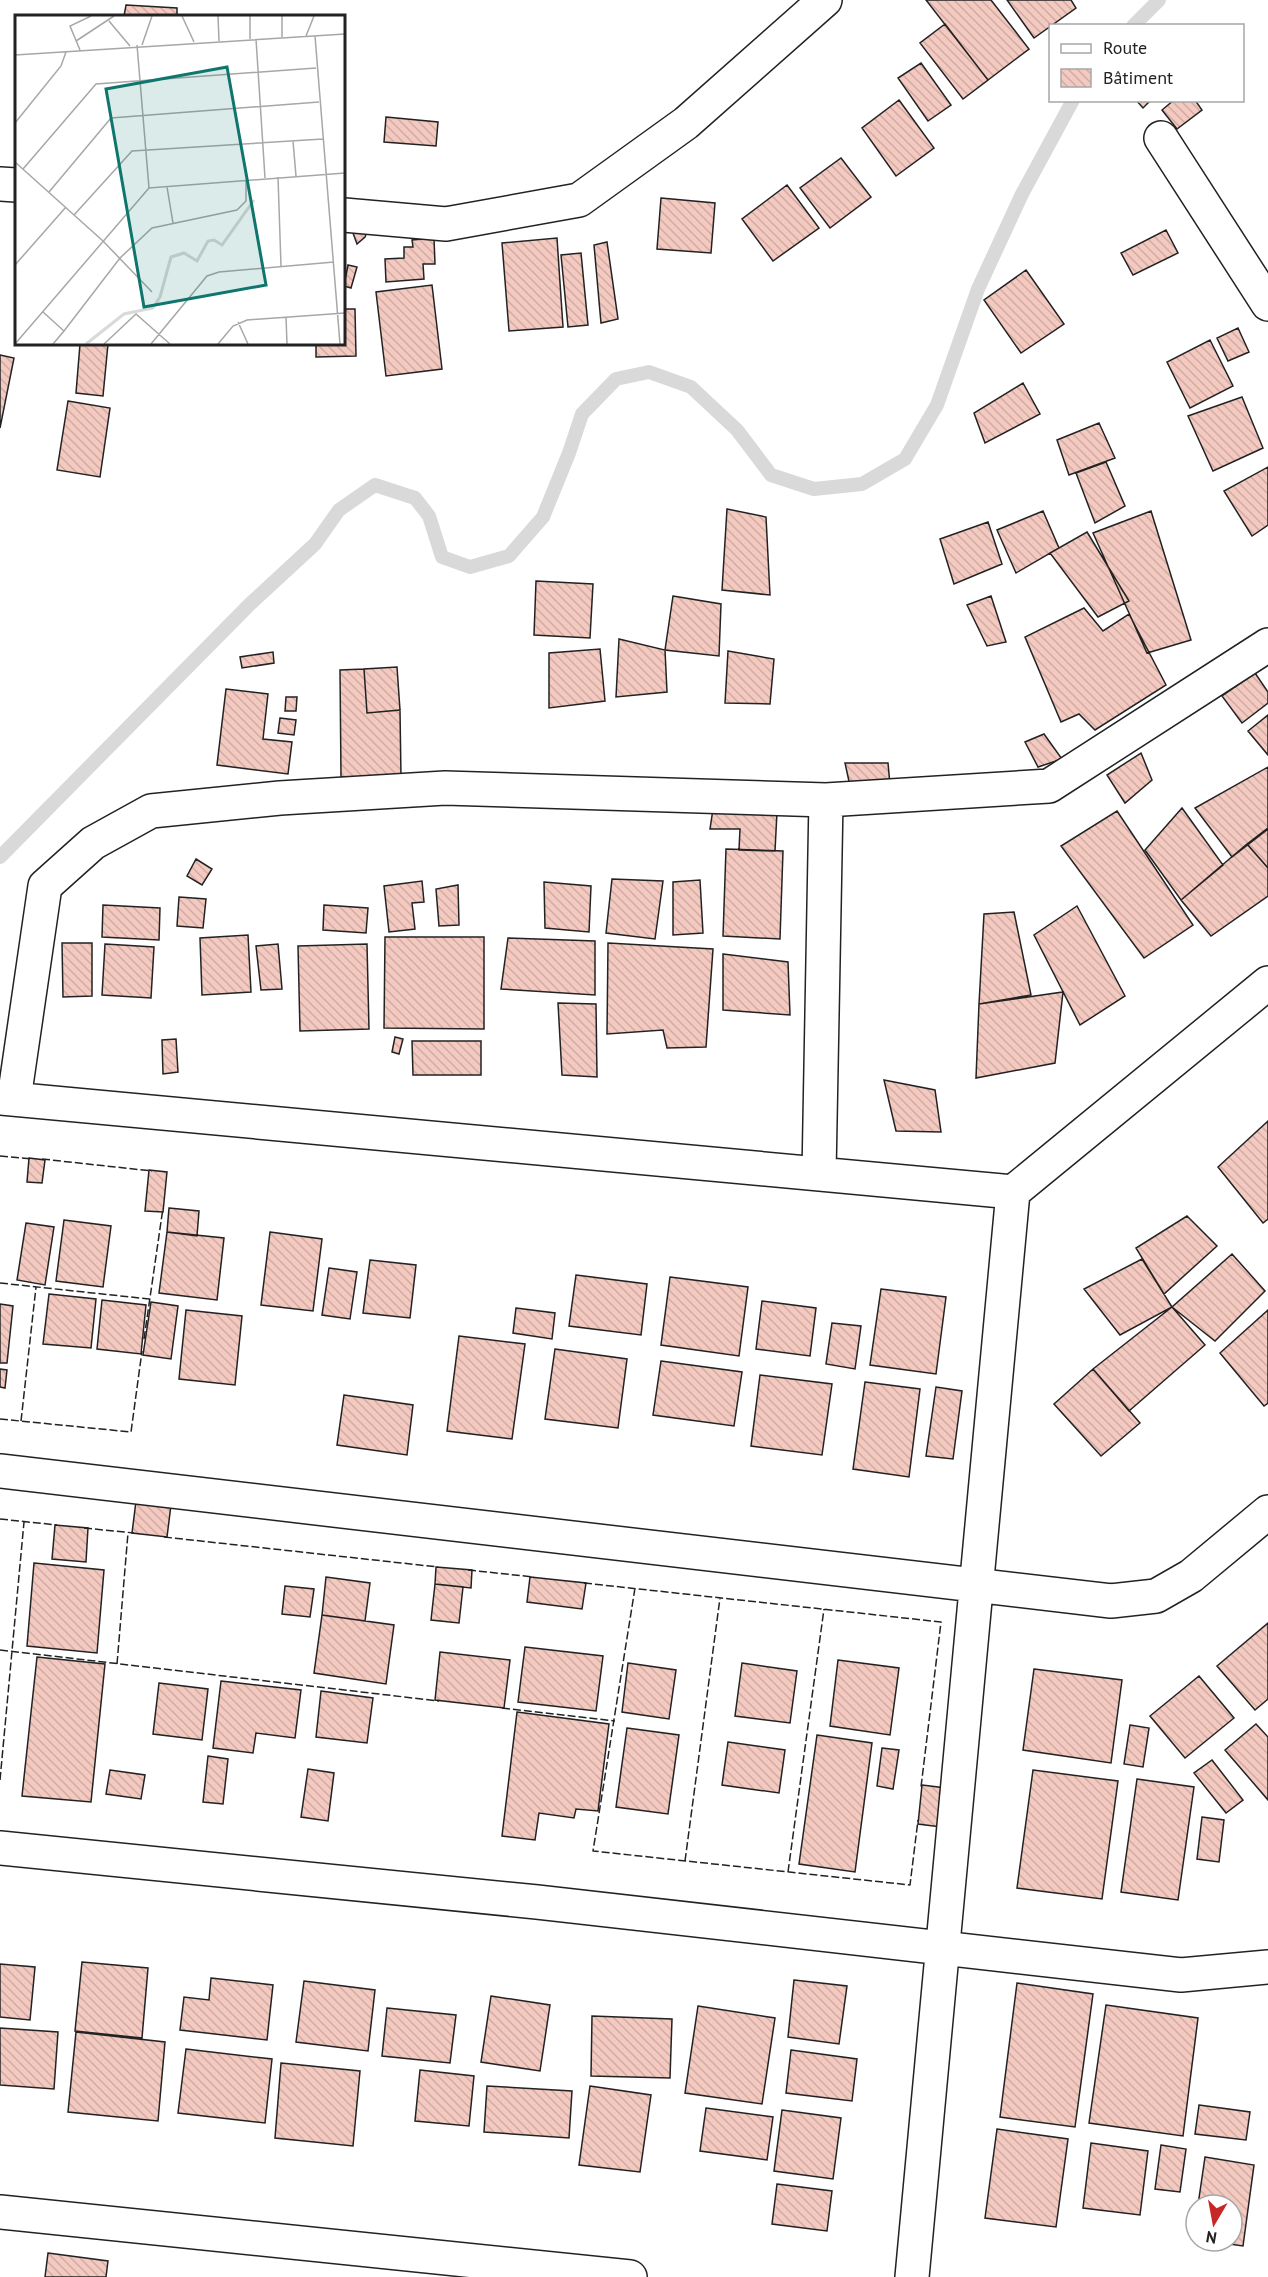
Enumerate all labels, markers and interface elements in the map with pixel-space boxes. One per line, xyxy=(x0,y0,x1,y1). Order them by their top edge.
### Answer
inset map xyxy=(15,15,345,345)
legend xyxy=(1049,24,1244,102)
text: Route xyxy=(1103,36,1147,59)
text: Bâtiment xyxy=(1103,66,1173,89)
north arrow xyxy=(1184,2193,1244,2253)
text: N xyxy=(1204,2227,1218,2249)

